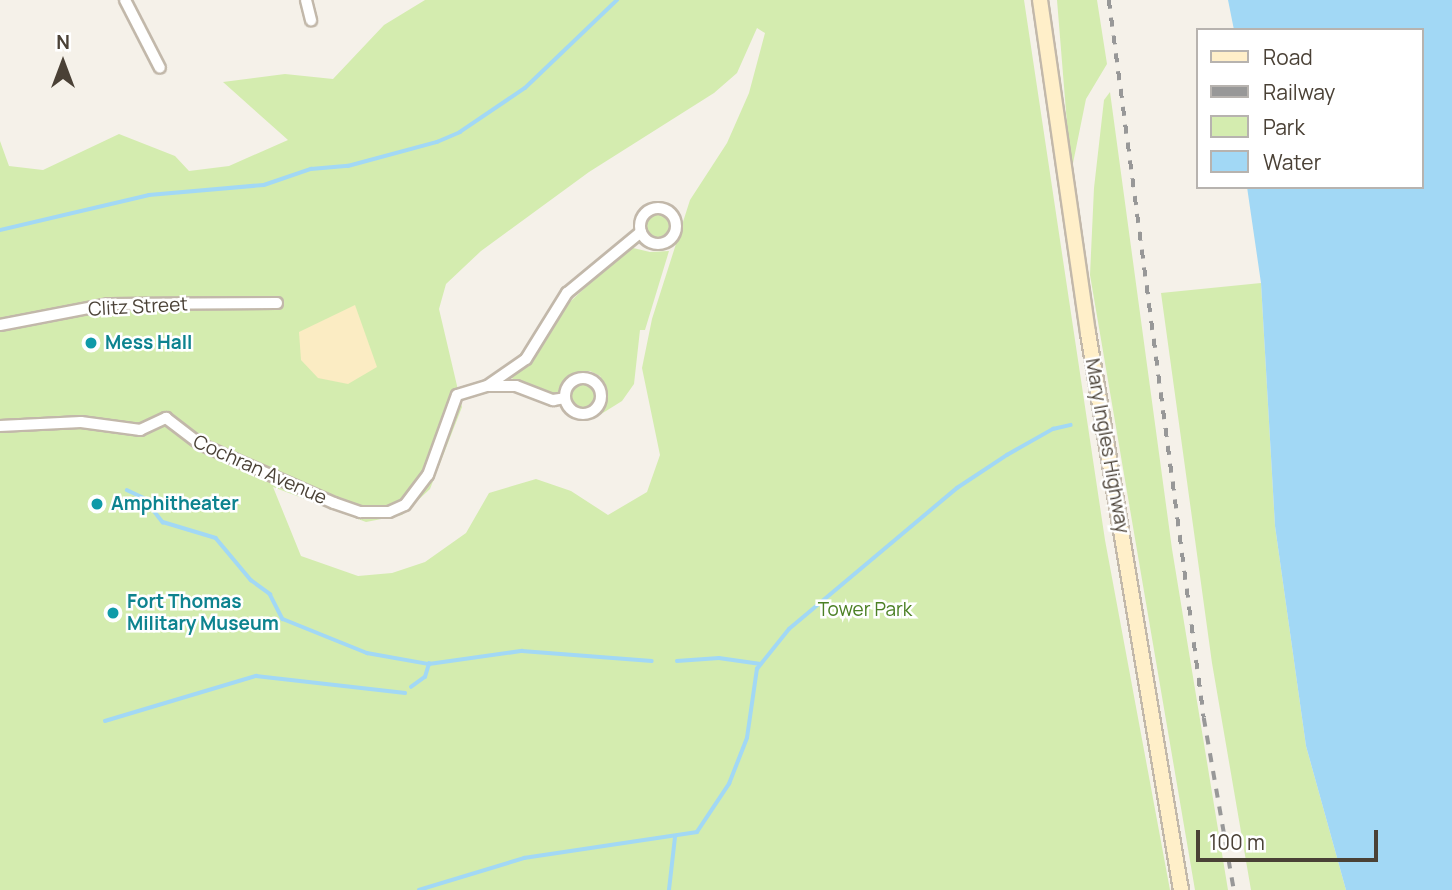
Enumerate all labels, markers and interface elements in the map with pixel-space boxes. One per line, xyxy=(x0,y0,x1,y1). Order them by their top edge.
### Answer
north arrow xyxy=(28,28,98,98)
legend xyxy=(1196,28,1424,189)
text: N xyxy=(56,29,70,55)
text: Road xyxy=(1263,43,1313,71)
text: Railway xyxy=(1263,78,1335,106)
text: Park xyxy=(1263,113,1305,141)
text: Water xyxy=(1263,148,1321,176)
street label: Clitz Street xyxy=(88,293,188,321)
place label: Mess Hall xyxy=(105,332,192,354)
marker: Mess Hall xyxy=(83,335,99,351)
street label: Mary Ingles Highway xyxy=(1080,357,1134,535)
street label: Cochran Avenue xyxy=(190,430,330,510)
place label: Amphitheater xyxy=(111,493,239,515)
marker: Amphitheater xyxy=(89,496,105,512)
place label: Fort Thomas Military Museum xyxy=(127,591,279,635)
park label: Tower Park xyxy=(818,599,912,621)
marker: Fort Thomas Military Museum xyxy=(105,605,121,621)
scale bar xyxy=(1200,816,1382,860)
text: 100 m xyxy=(1209,828,1265,856)

